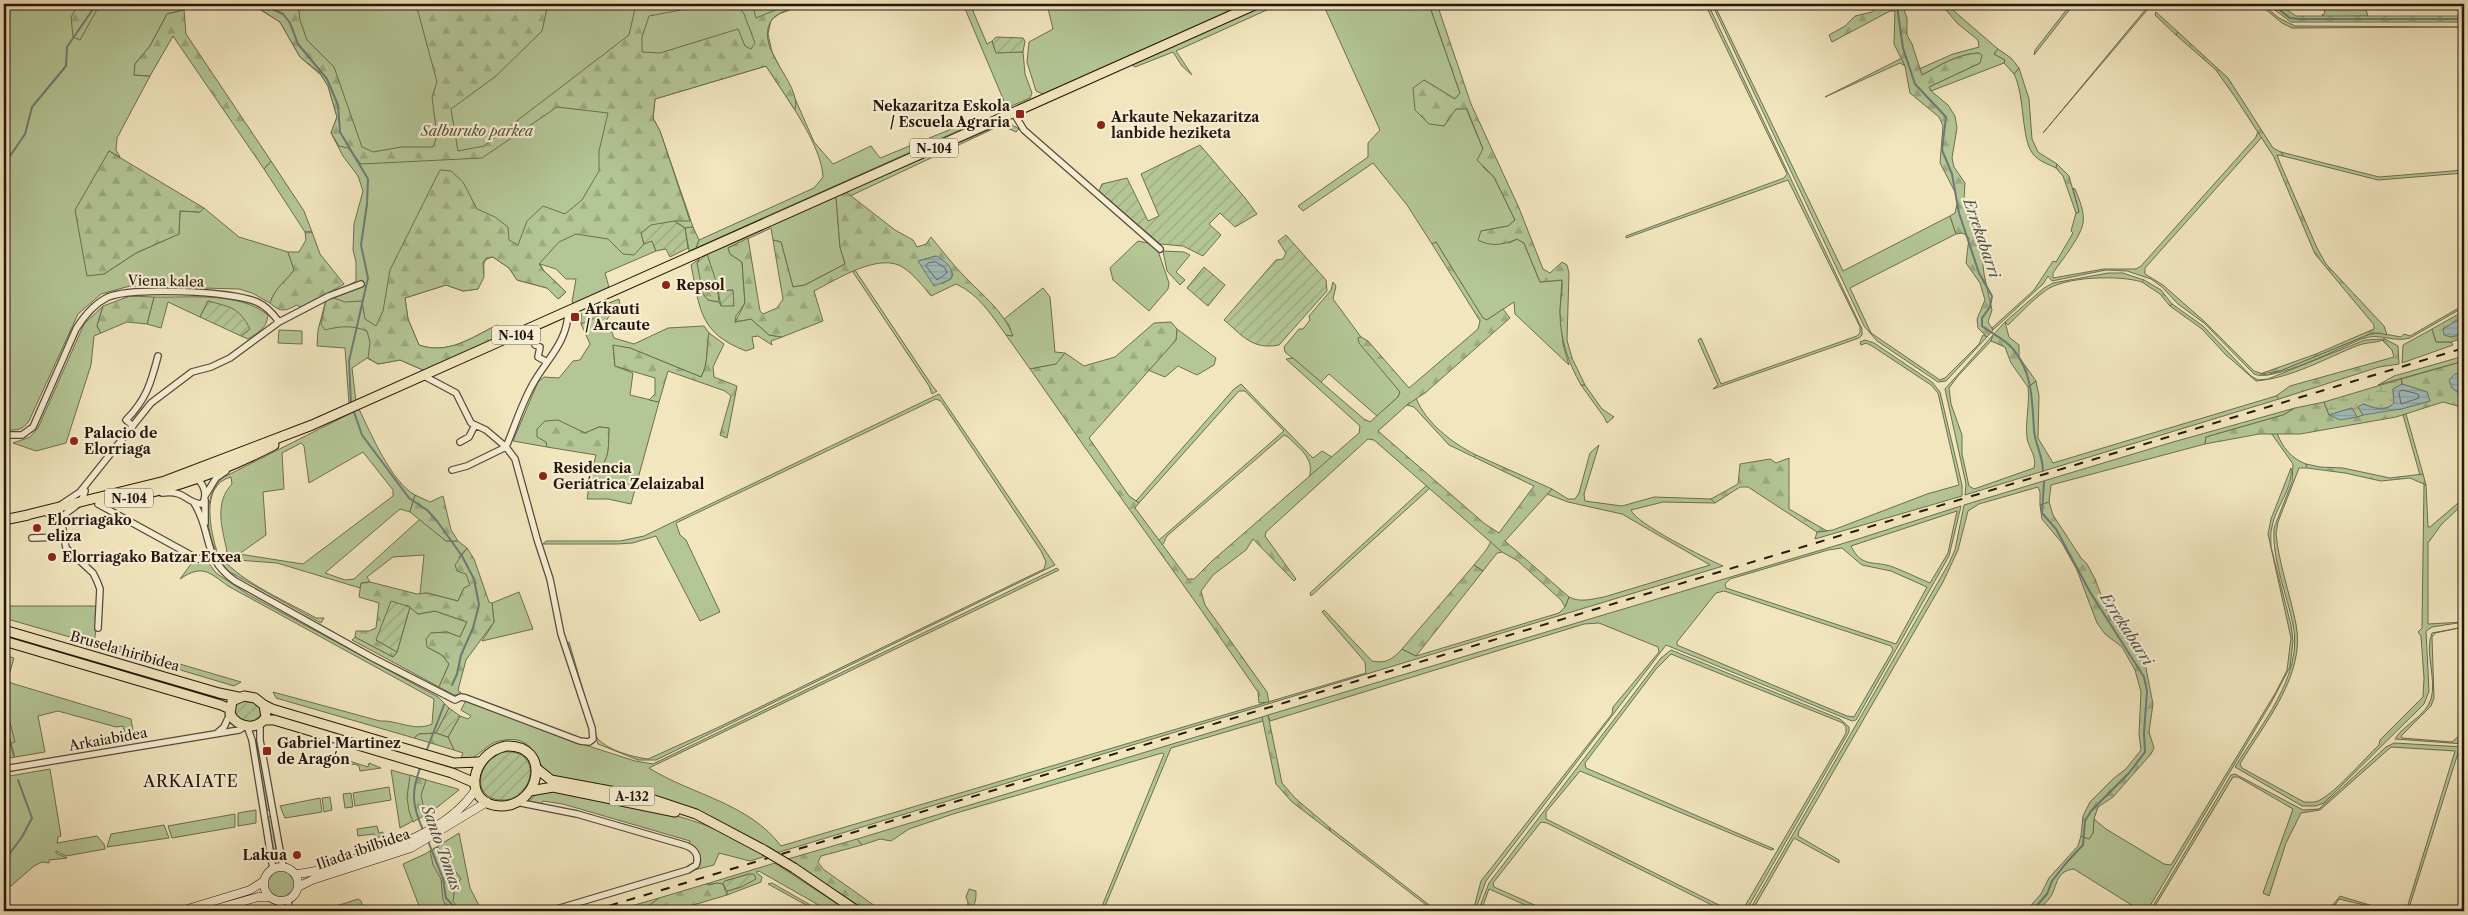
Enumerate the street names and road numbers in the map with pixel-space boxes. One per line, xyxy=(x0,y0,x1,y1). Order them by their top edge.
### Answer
road number: N-104 xyxy=(910,138,958,158)
street label: Viena kalea xyxy=(127,271,205,291)
road number: N-104 xyxy=(492,326,540,344)
road number: N-104 xyxy=(105,488,153,508)
street label: Brusela hiribidea xyxy=(68,627,182,675)
street label: Arkaiabidea xyxy=(66,723,149,755)
road number: A-132 xyxy=(610,786,654,806)
street label: Iliada ibilbidea xyxy=(314,824,413,873)

